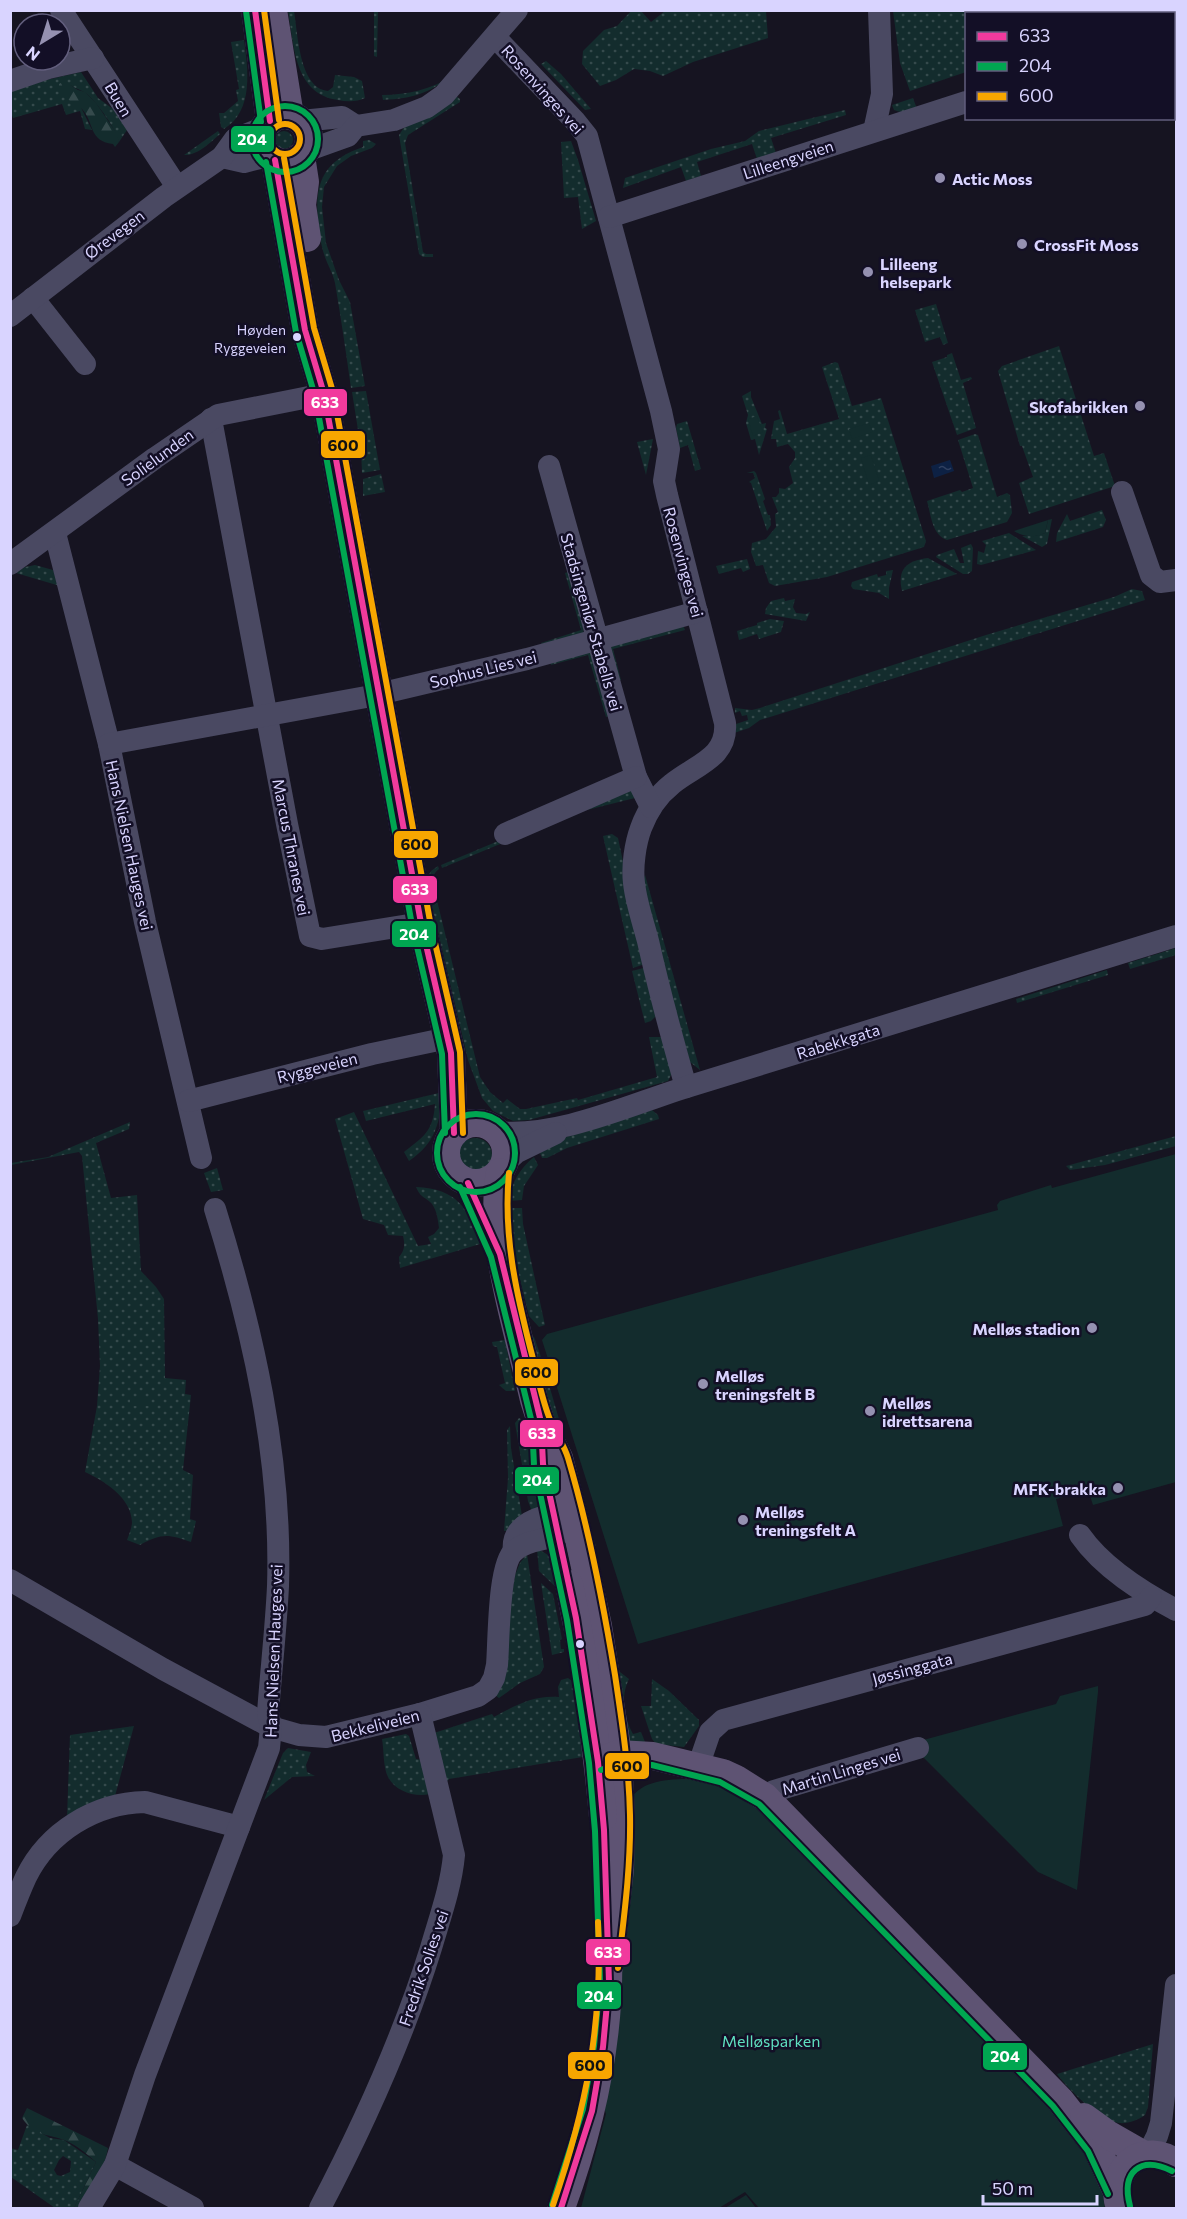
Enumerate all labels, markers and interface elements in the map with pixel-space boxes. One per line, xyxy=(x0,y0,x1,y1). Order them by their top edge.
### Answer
north arrow xyxy=(12,12,72,72)
legend xyxy=(965,12,1175,120)
text: 633 xyxy=(1019,24,1050,46)
street label: Rosenvinges vei xyxy=(498,40,588,138)
text: N xyxy=(22,43,43,65)
text: 204 xyxy=(1019,54,1052,76)
street label: Buen xyxy=(101,78,137,120)
text: 600 xyxy=(1019,84,1053,106)
line badge: 204 xyxy=(230,125,275,153)
text: 204 xyxy=(237,129,267,148)
street label: Lilleengveien xyxy=(740,135,836,183)
place label: Actic Moss xyxy=(952,169,1032,188)
marker: Actic Moss xyxy=(933,171,947,185)
street label: Ørevegen xyxy=(80,205,148,263)
place label: CrossFit Moss xyxy=(1034,235,1139,254)
marker: CrossFit Moss xyxy=(1015,237,1029,251)
place label: Lilleeng helsepark xyxy=(880,254,952,291)
marker: Lilleeng helsepark xyxy=(861,265,875,279)
place label: Høyden Ryggeveien xyxy=(214,321,286,356)
marker: Høyden Ryggeveien xyxy=(291,331,303,343)
line badge: 633 xyxy=(303,388,348,417)
text: 633 xyxy=(311,392,339,411)
place label: Skofabrikken xyxy=(1029,397,1128,416)
marker: Skofabrikken xyxy=(1133,399,1147,413)
street label: Solielunden xyxy=(117,424,197,490)
line badge: 600 xyxy=(320,430,366,459)
text: 600 xyxy=(327,435,359,454)
street label: Rosenvinges vei xyxy=(660,505,708,619)
street label: Stadsingeniør Stabells vei xyxy=(557,531,627,713)
street label: Sophus Lies vei xyxy=(428,647,538,691)
street label: Hans Nielsen Hauges vei xyxy=(103,758,157,932)
street label: Marcus Thranes vei xyxy=(269,777,315,917)
line badge: 600 xyxy=(393,830,439,859)
text: 600 xyxy=(400,834,432,853)
line badge: 633 xyxy=(392,875,438,904)
text: 633 xyxy=(401,879,429,898)
line badge: 204 xyxy=(391,920,437,948)
text: 204 xyxy=(399,924,429,943)
street label: Rabekkgata xyxy=(794,1019,882,1063)
street label: Ryggeveien xyxy=(275,1048,359,1086)
place label: Melløs stadion xyxy=(972,1319,1080,1338)
marker: Melløs stadion xyxy=(1085,1321,1099,1335)
line badge: 600 xyxy=(514,1358,559,1387)
text: 600 xyxy=(520,1362,552,1381)
place label: Melløs treningsfelt B xyxy=(715,1366,816,1403)
marker: Melløs treningsfelt B xyxy=(696,1377,710,1391)
place label: Melløs idrettsarena xyxy=(882,1393,972,1430)
marker: Melløs idrettsarena xyxy=(863,1404,877,1418)
line badge: 633 xyxy=(519,1419,564,1448)
text: 633 xyxy=(528,1423,556,1442)
line badge: 204 xyxy=(514,1466,560,1495)
text: 204 xyxy=(522,1470,552,1489)
place label: MFK-brakka xyxy=(1013,1479,1106,1498)
marker: MFK-brakka xyxy=(1111,1481,1125,1495)
place label: Melløs treningsfelt A xyxy=(755,1502,857,1539)
marker: Melløs treningsfelt A xyxy=(736,1513,750,1527)
street label: Hans Nielsen Hauges vei xyxy=(260,1564,286,1738)
unlabelled marker xyxy=(574,1638,586,1650)
street label: Jøssinggata xyxy=(870,1648,954,1688)
street label: Bekkeliveien xyxy=(329,1705,421,1745)
street label: Martin Linges vei xyxy=(779,1744,903,1798)
line badge: 600 xyxy=(604,1752,650,1780)
text: 600 xyxy=(611,1756,643,1775)
street label: Fredrik Solies vei xyxy=(394,1908,452,2028)
line badge: 633 xyxy=(585,1938,631,1966)
text: 633 xyxy=(594,1942,622,1961)
line badge: 204 xyxy=(576,1981,622,2010)
text: 204 xyxy=(584,1986,614,2005)
park label: Melløsparken xyxy=(722,2031,820,2050)
line badge: 204 xyxy=(982,2042,1028,2071)
text: 204 xyxy=(990,2046,1020,2065)
line badge: 600 xyxy=(567,2051,613,2080)
text: 600 xyxy=(574,2055,606,2074)
scale bar xyxy=(983,2168,1097,2206)
text: 50 m xyxy=(992,2177,1033,2199)

